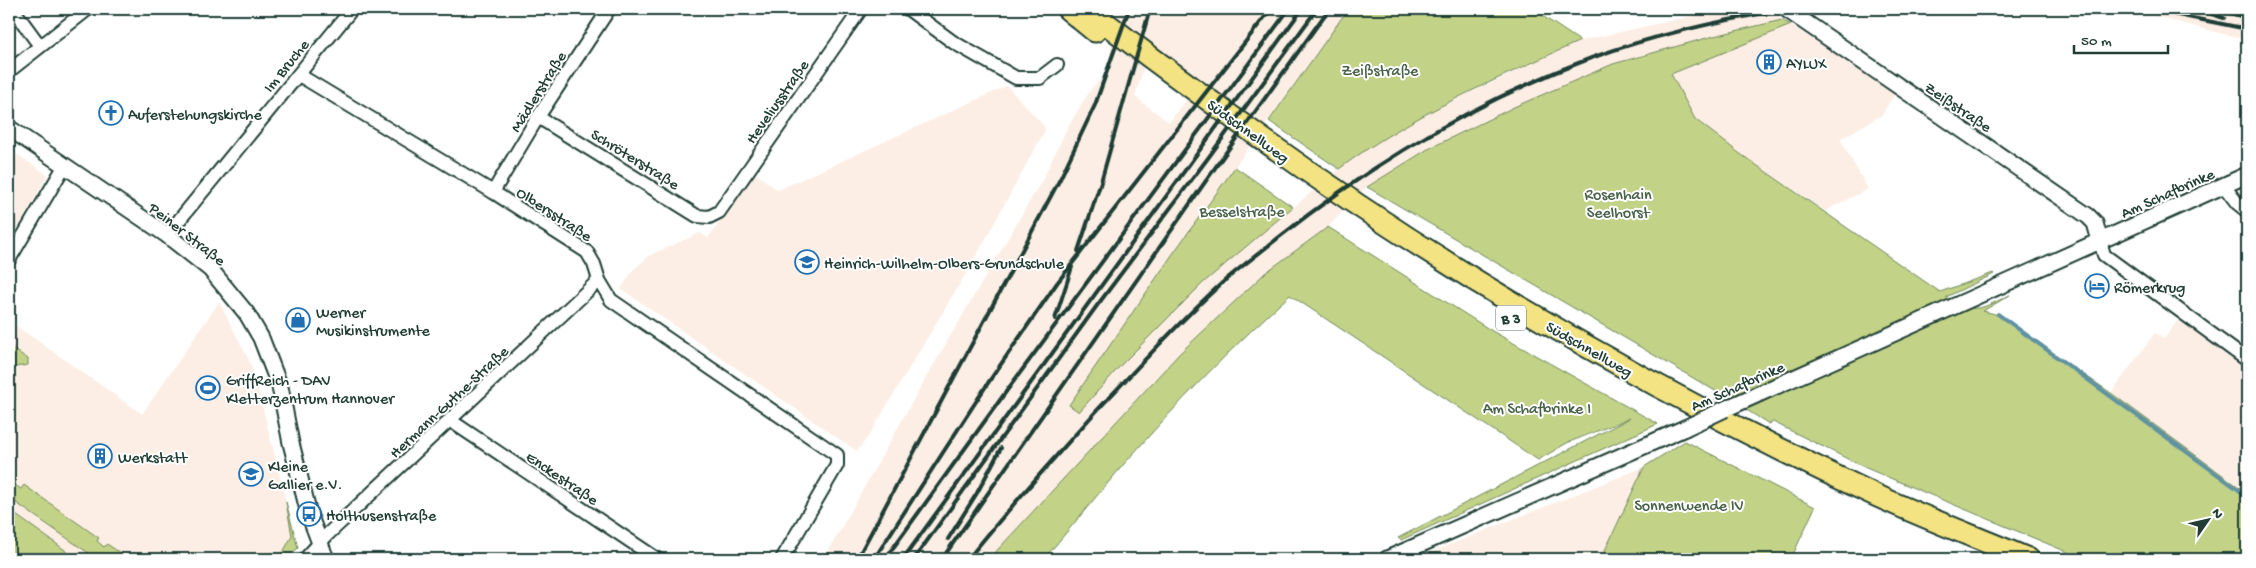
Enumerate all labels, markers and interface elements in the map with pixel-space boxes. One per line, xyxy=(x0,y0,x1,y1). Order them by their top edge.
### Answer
scale bar xyxy=(2074,22,2167,54)
text: 50 m xyxy=(2081,33,2112,51)
street label: Im Bruche xyxy=(261,36,315,98)
street label: Mädlerstraße xyxy=(508,48,573,137)
building icon: AYLUX xyxy=(1756,49,1782,75)
place label: AYLUX xyxy=(1786,56,1827,75)
street label: Heveliusstraße xyxy=(743,57,815,149)
park label: Zeißstraße xyxy=(1342,63,1419,82)
street label: Zeißstraße xyxy=(1920,80,1995,139)
street label: Südschnellweg xyxy=(1202,97,1292,169)
church icon: Auferstehungskirche xyxy=(98,100,124,126)
place label: Auferstehungskirche xyxy=(128,107,262,126)
street label: Schröterstraße xyxy=(586,126,683,196)
street label: Am Schafbrinke xyxy=(2119,166,2219,224)
street label: Olbersstraße xyxy=(512,184,595,248)
park label: Rosenhain Seelhorst xyxy=(1585,187,1652,224)
street label: Peiner Straße xyxy=(143,199,229,272)
park label: Besselstraße xyxy=(1199,204,1285,223)
school or university icon: Heinrich-Wilhelm-Olbers-Grundschule xyxy=(794,249,820,275)
place label: Heinrich-Wilhelm-Olbers-Grundschule xyxy=(824,256,1065,275)
hotel icon: Römerkrug xyxy=(2084,273,2110,299)
place label: Römerkrug xyxy=(2114,280,2185,299)
place label: Werner Musikinstrumente xyxy=(316,305,431,342)
road number: B 3 xyxy=(1496,306,1526,330)
shop icon: Werner Musikinstrumente xyxy=(285,307,311,333)
street label: Südschnellweg xyxy=(1542,319,1635,383)
street label: Hermann-Guthe-Straße xyxy=(387,343,514,464)
street label: Am Schafbrinke xyxy=(1689,359,1789,417)
place label: GriffReich - DAV Kletterzentrum Hannover xyxy=(226,373,395,410)
sports icon: GriffReich - DAV Kletterzentrum Hannover xyxy=(195,375,221,401)
park label: Am Schafbrinke I xyxy=(1483,401,1591,420)
building icon: Werkstatt xyxy=(87,443,113,469)
street label: Enckestraße xyxy=(521,449,602,511)
place label: Werkstatt xyxy=(118,450,188,469)
place label: Kleine Gallier e.V. xyxy=(268,459,342,496)
school or university icon: Kleine Gallier e.V. xyxy=(238,461,264,487)
north arrow xyxy=(2184,496,2234,546)
park label: Sonnenwende IV xyxy=(1634,498,1744,517)
bus stop icon: Holthusenstraße xyxy=(296,501,322,527)
text: N xyxy=(2207,506,2226,523)
place label: Holthusenstraße xyxy=(326,508,437,527)

